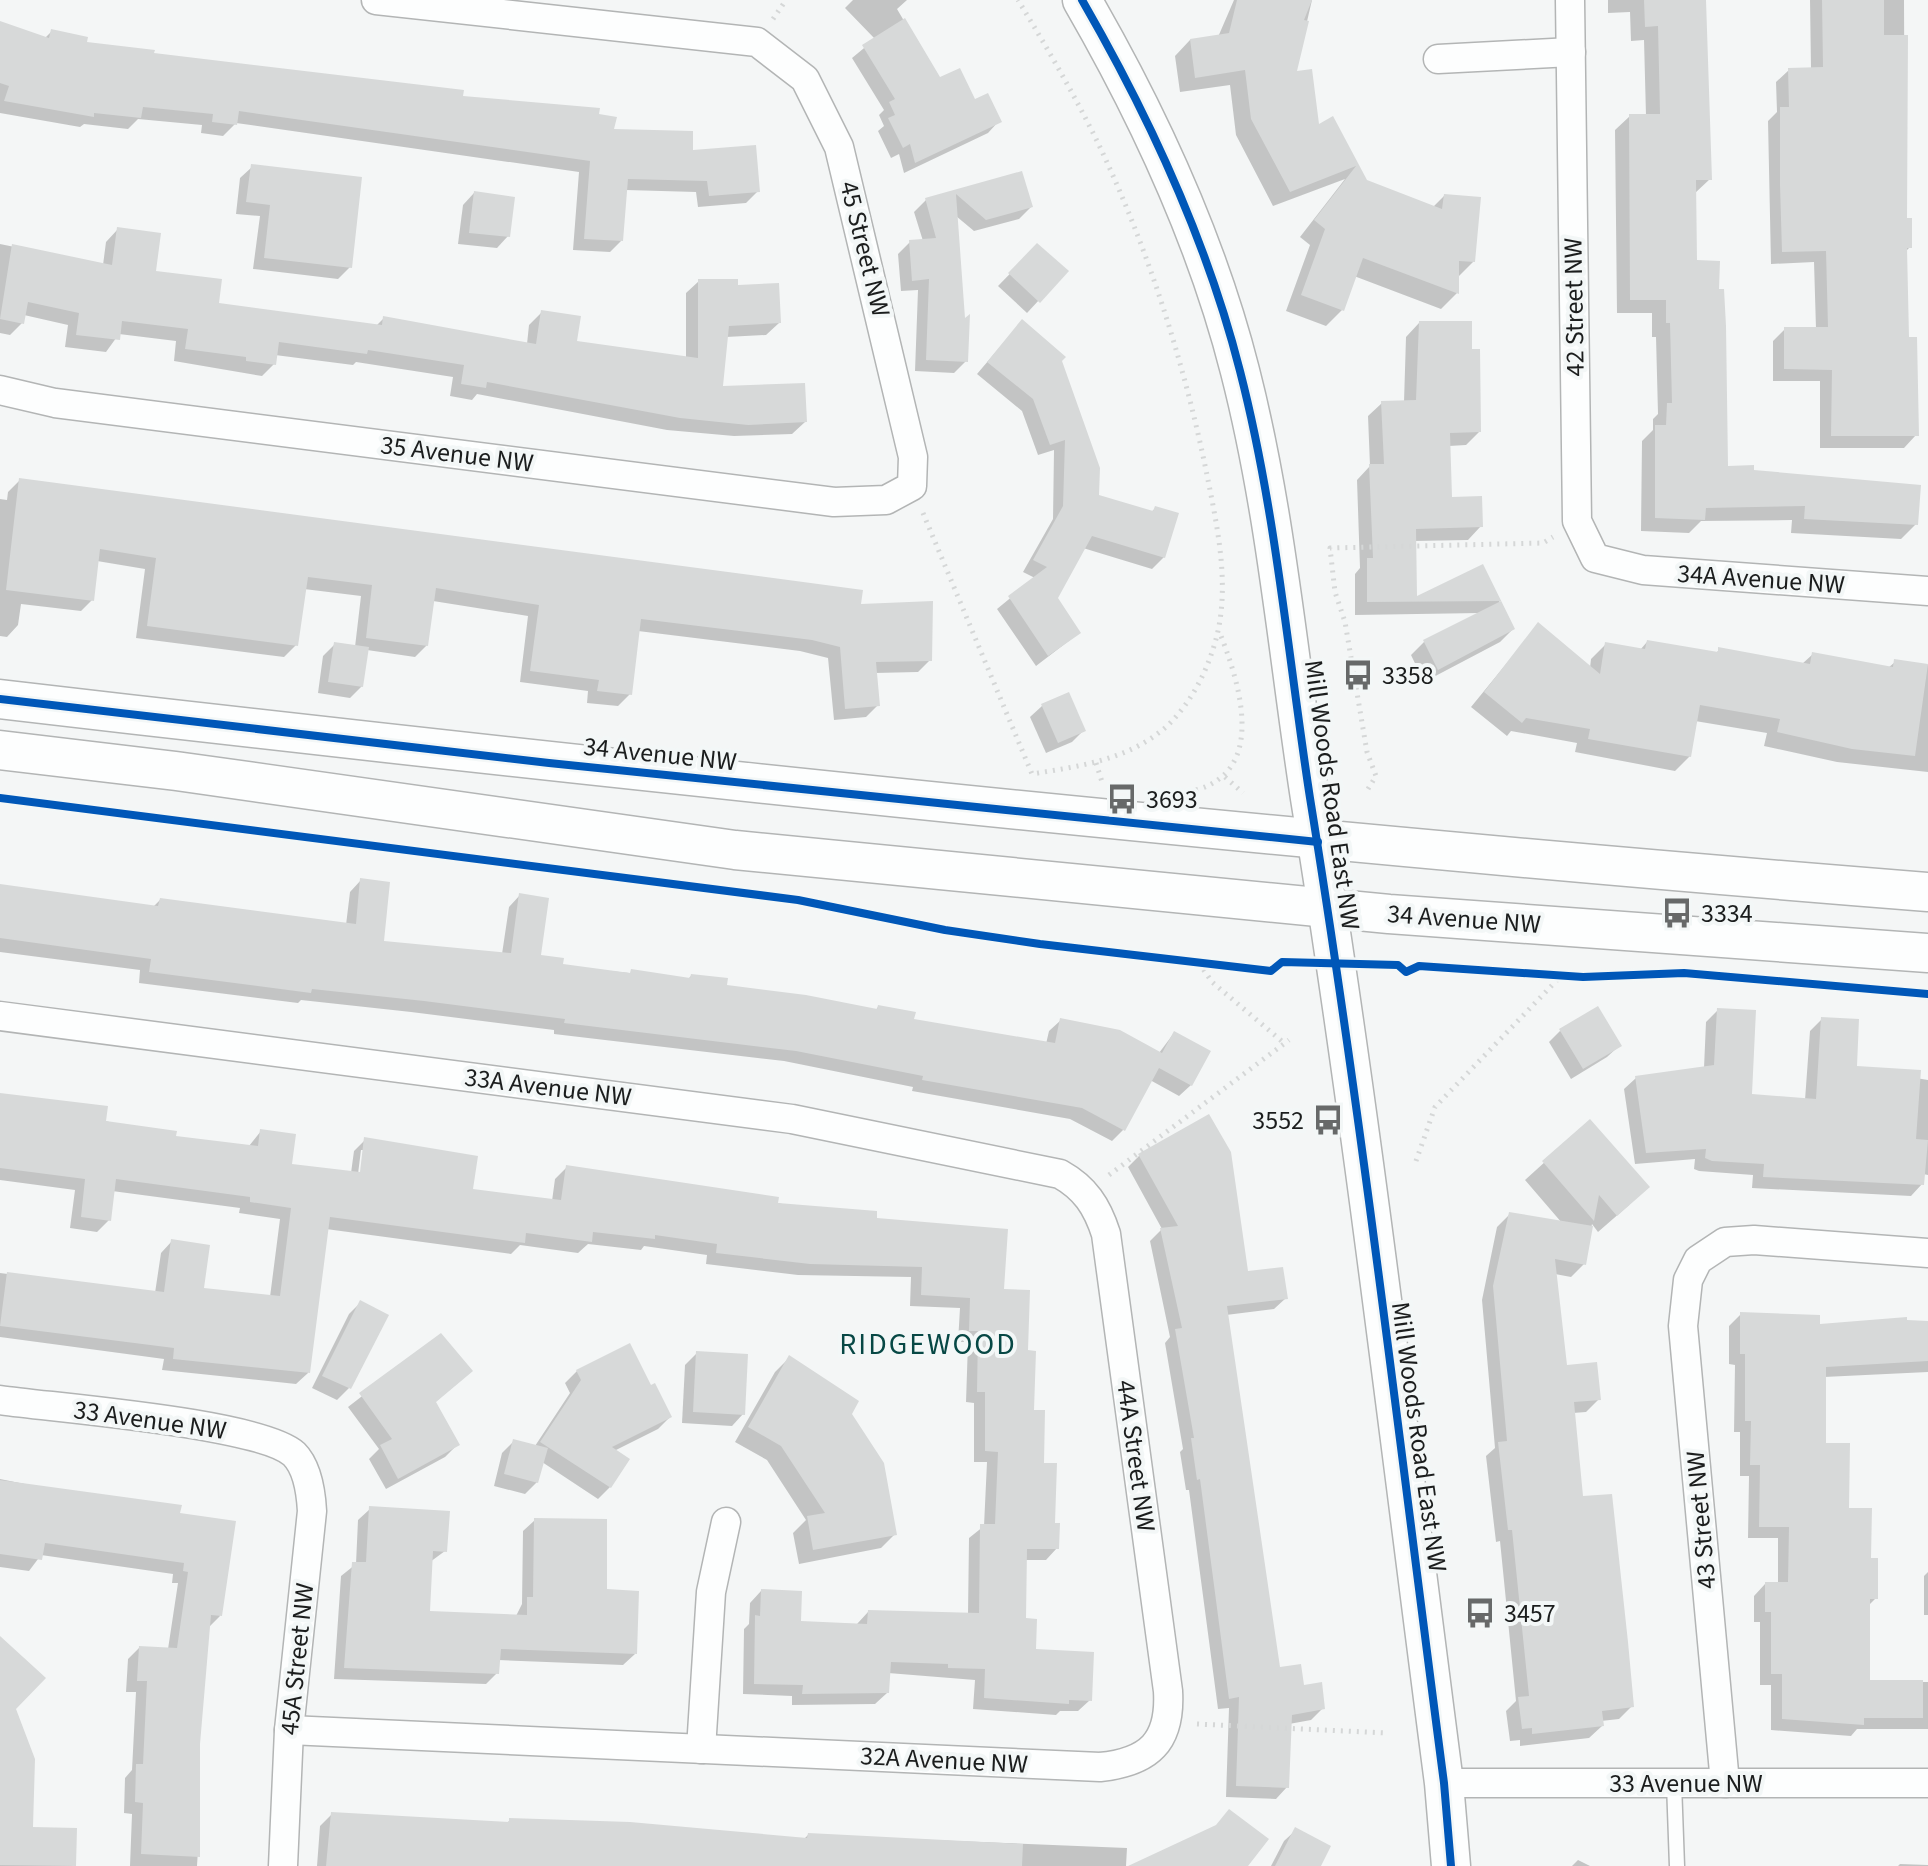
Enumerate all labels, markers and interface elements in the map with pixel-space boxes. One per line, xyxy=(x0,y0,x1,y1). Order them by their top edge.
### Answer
street label: 45 Street NW xyxy=(830,177,900,321)
street label: 42 Street NW xyxy=(1554,237,1594,377)
street label: 35 Avenue NW xyxy=(378,426,536,482)
street label: 34A Avenue NW xyxy=(1676,555,1846,603)
place label: 3358 xyxy=(1382,657,1434,694)
street label: Mill Woods Road East NW xyxy=(1295,658,1369,932)
bus stop icon: 3358 xyxy=(1341,658,1375,692)
street label: 34 Avenue NW xyxy=(582,728,738,780)
place label: 3693 xyxy=(1146,781,1198,818)
bus stop icon: 3693 xyxy=(1105,782,1139,816)
street label: 34 Avenue NW xyxy=(1386,895,1542,943)
place label: 3334 xyxy=(1701,895,1753,932)
bus stop icon: 3334 xyxy=(1660,896,1694,930)
street label: 33A Avenue NW xyxy=(462,1058,634,1116)
place label: 3552 xyxy=(1252,1102,1304,1139)
bus stop icon: 3552 xyxy=(1311,1103,1345,1137)
street label: Mill Woods Road East NW xyxy=(1382,1300,1456,1574)
district label: RIDGEWOOD xyxy=(839,1323,1017,1366)
street label: 44A Street NW xyxy=(1107,1378,1165,1534)
street label: 33 Avenue NW xyxy=(71,1391,229,1449)
street label: 43 Street NW xyxy=(1677,1449,1725,1591)
street label: 45A Street NW xyxy=(271,1581,323,1737)
place label: 3457 xyxy=(1504,1595,1556,1632)
bus stop icon: 3457 xyxy=(1463,1596,1497,1630)
street label: 32A Avenue NW xyxy=(859,1737,1029,1783)
street label: 33 Avenue NW xyxy=(1609,1765,1763,1802)

